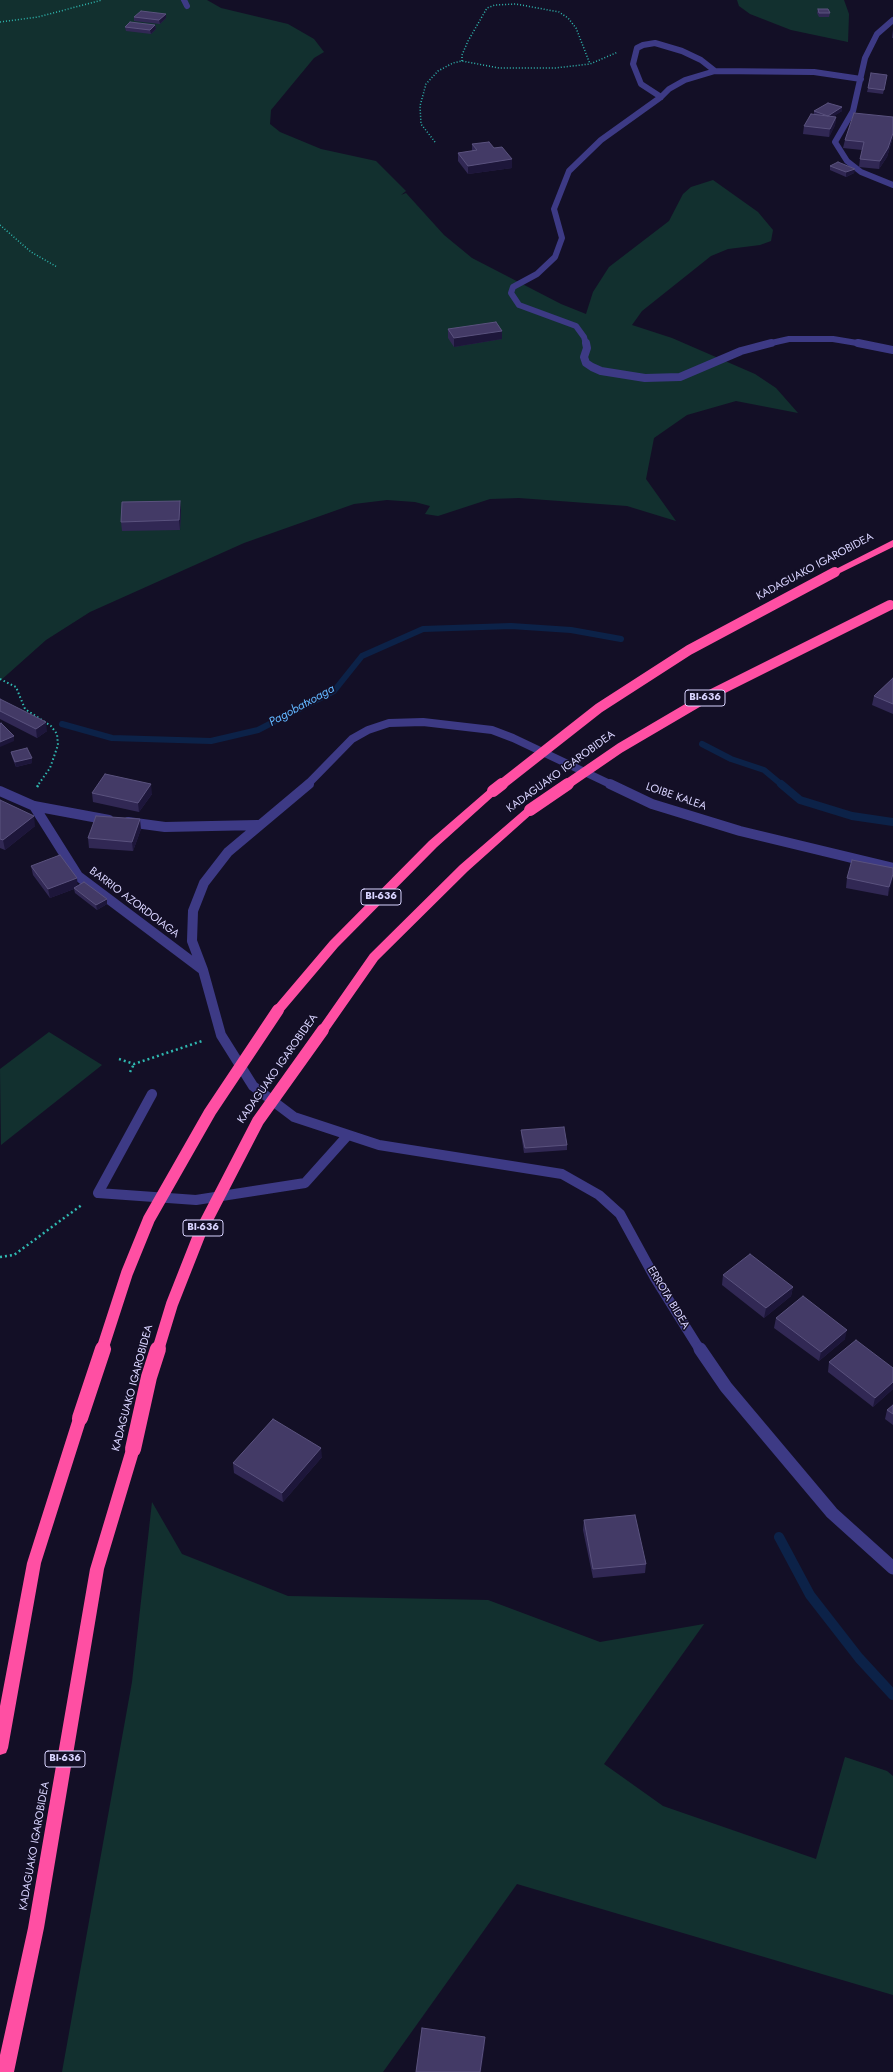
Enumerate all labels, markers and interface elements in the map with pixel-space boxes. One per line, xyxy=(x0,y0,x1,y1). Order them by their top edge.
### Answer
street label: KADAGUAKO IGAROBIDEA xyxy=(754,531,876,603)
water label: Pagobatxoaga xyxy=(267,682,337,730)
road number: BI-636 xyxy=(685,690,725,706)
street label: KADAGUAKO IGAROBIDEA xyxy=(504,728,618,816)
street label: LOIBE KALEA xyxy=(644,780,708,814)
street label: BARRIO AZORDOIAGA xyxy=(86,865,182,941)
road number: BI-636 xyxy=(361,889,401,905)
street label: KADAGUAKO IGAROBIDEA xyxy=(235,1012,321,1126)
road number: BI-636 xyxy=(183,1220,223,1236)
street label: ERROTA BIDEA xyxy=(644,1264,692,1332)
street label: KADAGUAKO IGAROBIDEA xyxy=(110,1323,156,1453)
road number: BI-636 xyxy=(45,1751,85,1767)
street label: KADAGUAKO IGAROBIDEA xyxy=(17,1781,53,1911)

